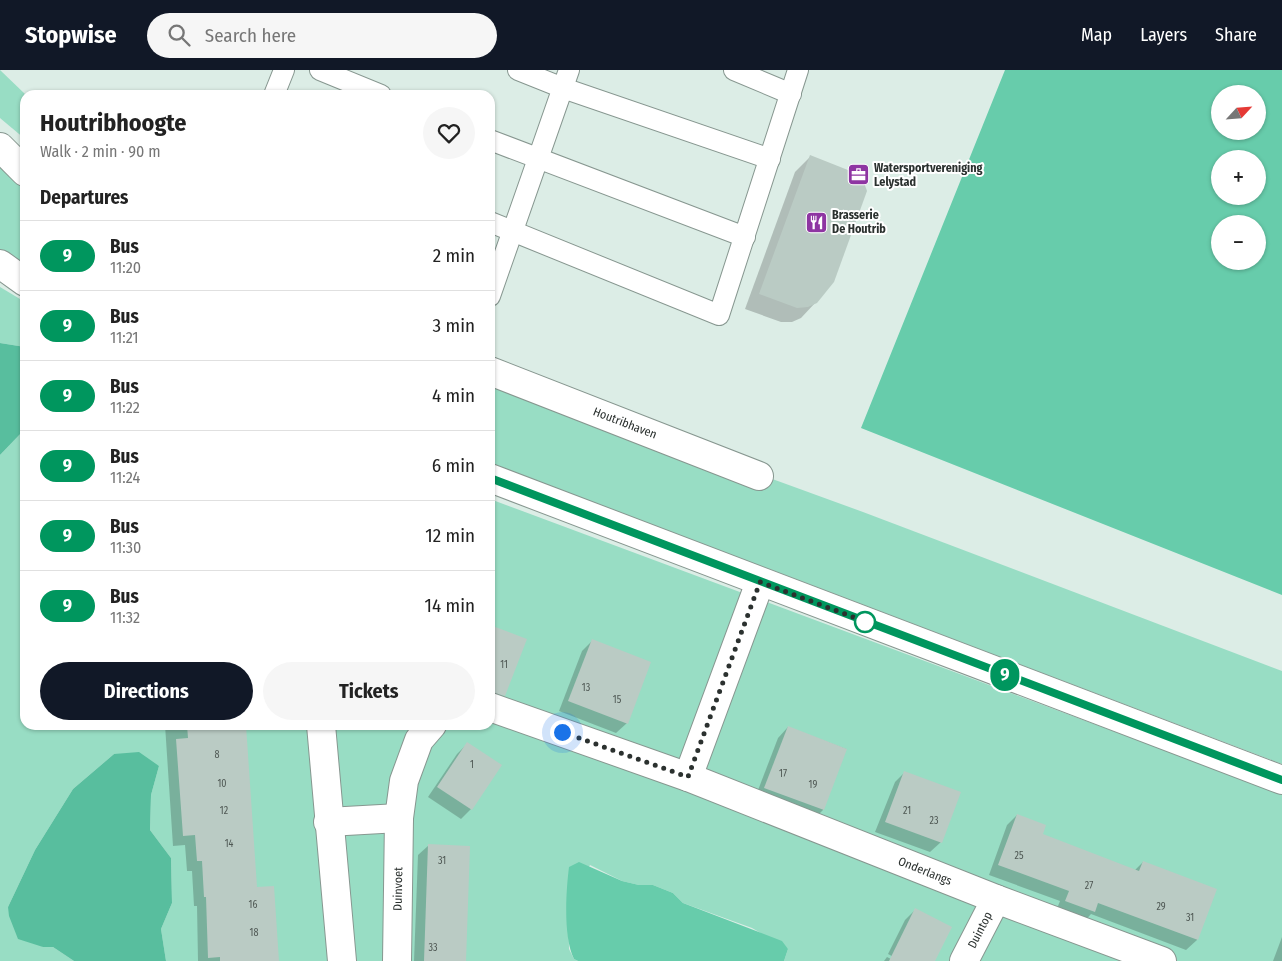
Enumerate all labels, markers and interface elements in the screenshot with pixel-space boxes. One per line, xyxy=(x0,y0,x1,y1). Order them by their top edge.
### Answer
search box xyxy=(147,13,497,58)
text: Stopwise xyxy=(25,21,117,49)
icon: search xyxy=(165,21,193,49)
text: Search here xyxy=(205,24,296,47)
text: Map xyxy=(1081,24,1112,46)
text: Layers xyxy=(1140,24,1187,46)
text: Share xyxy=(1215,24,1257,46)
north arrow xyxy=(1211,85,1266,140)
map controls xyxy=(1211,85,1266,270)
button: heart xyxy=(423,107,475,159)
text: Houtribhoogte xyxy=(40,109,187,137)
text: Walk · 2 min · 90 m xyxy=(40,142,160,161)
button: + xyxy=(1211,150,1266,205)
place label: Watersportvereniging Lelystad xyxy=(874,161,983,189)
office icon: Watersportvereniging Lelystad xyxy=(846,163,870,187)
text: Departures xyxy=(40,186,128,209)
place label: Brasserie De Houtrib xyxy=(832,208,886,236)
restaurant icon: Brasserie De Houtrib xyxy=(804,210,828,234)
button: − xyxy=(1211,215,1266,270)
text: Bus xyxy=(110,235,139,258)
text: 2 min xyxy=(433,244,475,267)
text: 9 xyxy=(63,245,72,267)
text: 11:20 xyxy=(110,258,141,277)
text: Bus xyxy=(110,305,139,328)
text: 3 min xyxy=(433,314,475,337)
text: 9 xyxy=(63,315,72,337)
text: 11:21 xyxy=(110,328,139,347)
text: Bus xyxy=(110,375,139,398)
text: 4 min xyxy=(432,384,475,407)
text: 9 xyxy=(63,385,72,407)
text: 11:22 xyxy=(110,398,140,417)
street label: Houtribhaven xyxy=(591,404,659,442)
text: Bus xyxy=(110,445,139,468)
text: 6 min xyxy=(432,454,475,477)
text: 9 xyxy=(63,455,72,477)
text: 11:24 xyxy=(110,468,140,487)
text: Bus xyxy=(110,515,139,538)
text: 12 min xyxy=(425,524,475,547)
text: 9 xyxy=(63,525,72,547)
text: 11:30 xyxy=(110,538,141,557)
text: Bus xyxy=(110,585,139,608)
text: 14 min xyxy=(425,594,475,617)
text: 9 xyxy=(63,595,72,617)
text: 11:32 xyxy=(110,608,140,627)
unlabelled marker xyxy=(854,611,876,633)
house number: 11 xyxy=(500,659,508,671)
line badge: 9 xyxy=(989,659,1021,691)
button: Directions xyxy=(40,662,253,720)
button: Tickets xyxy=(263,662,475,720)
text: 9 xyxy=(1000,664,1010,686)
house number: 13 xyxy=(582,682,591,694)
house number: 15 xyxy=(613,694,622,706)
your location xyxy=(550,720,575,745)
house number: 8 xyxy=(215,749,220,761)
house number: 1 xyxy=(470,759,474,771)
house number: 17 xyxy=(779,768,787,780)
house number: 10 xyxy=(217,778,227,790)
house number: 19 xyxy=(809,779,818,791)
house number: 12 xyxy=(220,805,229,817)
house number: 21 xyxy=(903,805,911,817)
house number: 23 xyxy=(930,815,939,827)
house number: 14 xyxy=(225,838,234,850)
house number: 25 xyxy=(1015,850,1024,862)
street label: Onderlangs xyxy=(896,854,954,888)
house number: 31 xyxy=(438,855,446,867)
street label: Duinvoet xyxy=(391,867,405,911)
house number: 27 xyxy=(1085,880,1093,892)
house number: 16 xyxy=(249,899,257,911)
house number: 29 xyxy=(1156,901,1166,913)
street label: Duintop xyxy=(965,909,995,951)
house number: 31 xyxy=(1186,912,1194,924)
house number: 18 xyxy=(250,927,258,939)
house number: 33 xyxy=(428,942,438,954)

